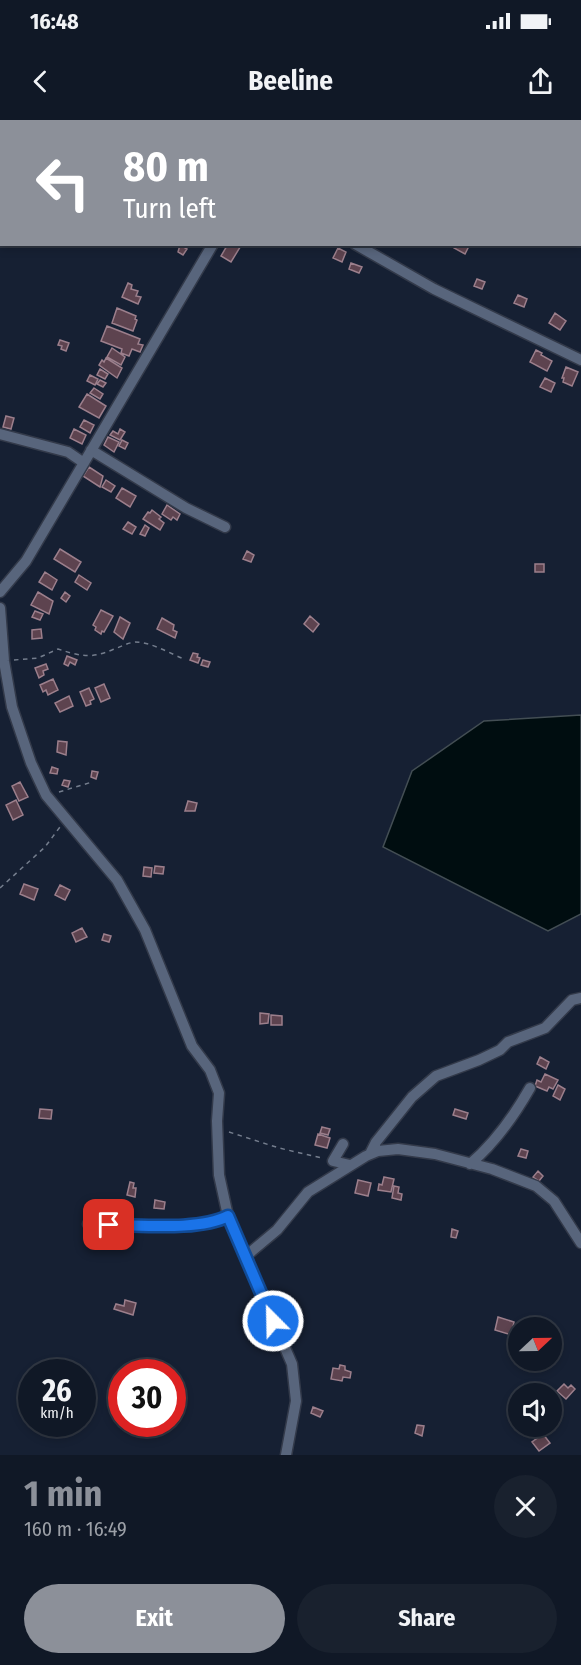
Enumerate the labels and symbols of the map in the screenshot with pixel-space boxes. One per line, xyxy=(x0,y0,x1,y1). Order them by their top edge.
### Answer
pin xyxy=(83,1199,134,1250)
position arrow xyxy=(241,1289,305,1353)
north arrow xyxy=(508,1317,562,1371)
speed limit sign: 30 xyxy=(108,1359,186,1437)

